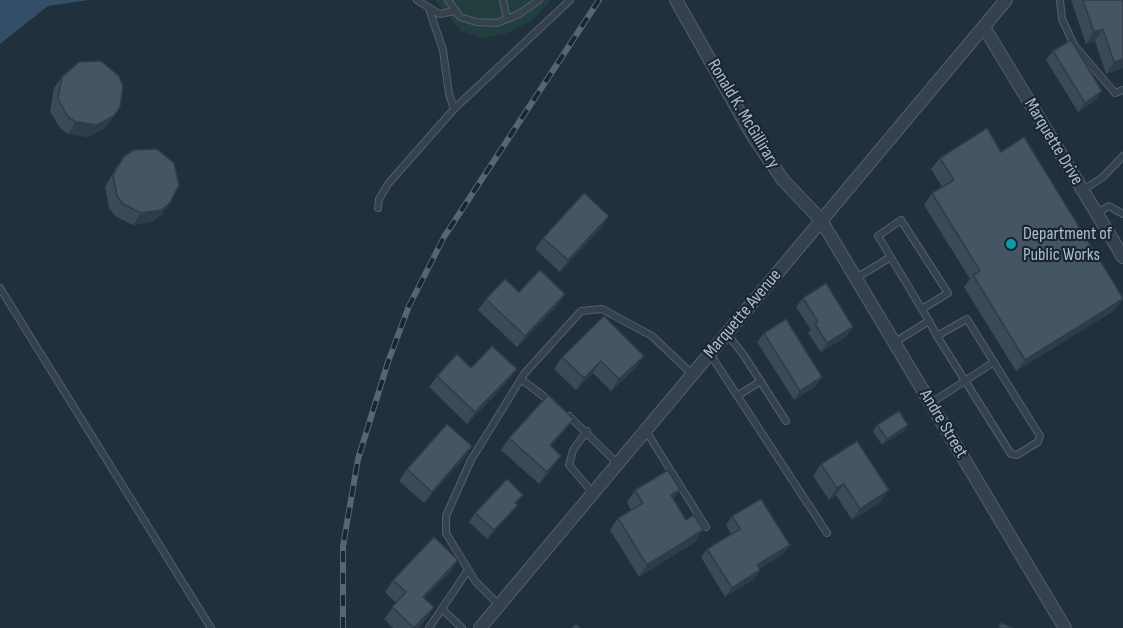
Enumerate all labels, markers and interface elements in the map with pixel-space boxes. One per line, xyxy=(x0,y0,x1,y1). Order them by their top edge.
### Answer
street label: Ronald K. McGillirary xyxy=(702,56,784,172)
street label: Marquette Drive xyxy=(1019,95,1087,189)
place label: Department of Public Works xyxy=(1023,223,1112,266)
marker: Department of Public Works xyxy=(1004,237,1018,251)
street label: Marquette Avenue xyxy=(699,265,787,363)
street label: Andre Street xyxy=(914,386,972,462)

